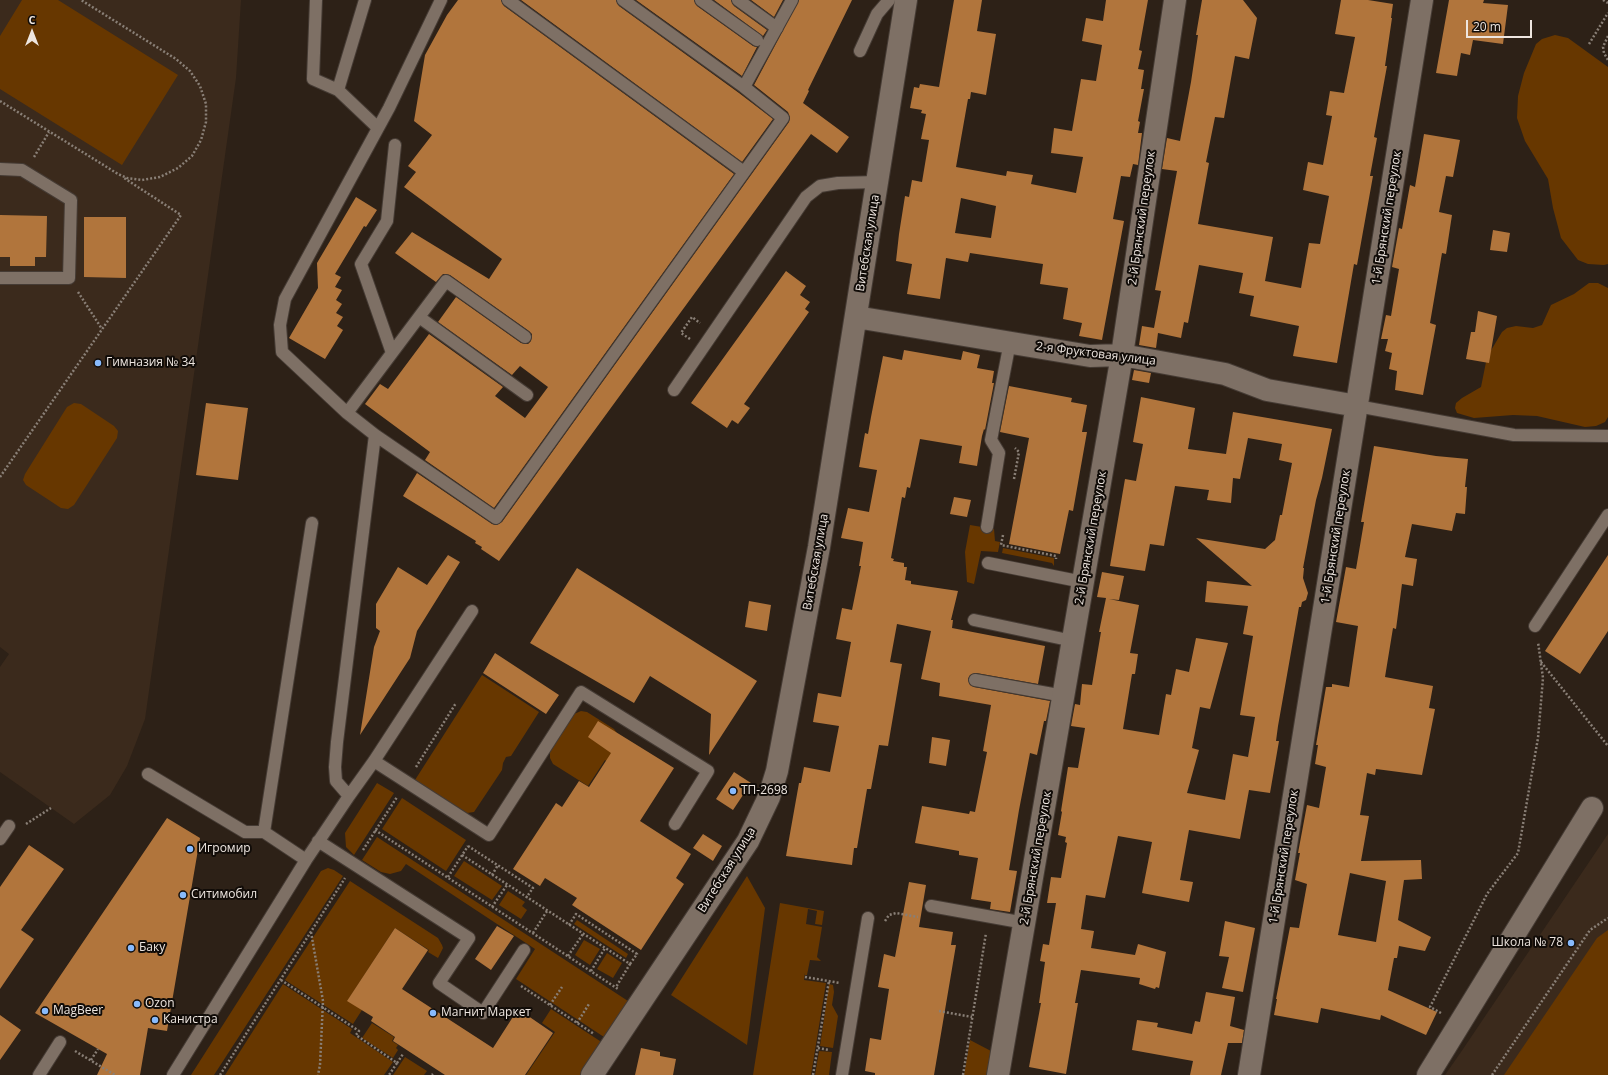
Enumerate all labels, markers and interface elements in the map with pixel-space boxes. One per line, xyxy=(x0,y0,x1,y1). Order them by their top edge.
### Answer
north arrow xyxy=(12,12,52,52)
text: С xyxy=(28,12,36,27)
scale bar xyxy=(1468,12,1534,38)
text: 20 m xyxy=(1473,18,1501,35)
street label: 2-й Брянский переулок xyxy=(1125,150,1159,286)
street label: 1-й Брянский переулок xyxy=(1369,150,1405,286)
street label: Витебская улица xyxy=(853,193,883,293)
street label: 2-я Фруктовая улица xyxy=(1035,340,1157,368)
place label: Гимназия № 34 xyxy=(106,356,195,370)
marker: Гимназия № 34 xyxy=(93,358,103,368)
street label: 1-й Брянский переулок xyxy=(1318,469,1354,605)
street label: 2-й Брянский переулок xyxy=(1072,470,1110,606)
street label: Витебская улица xyxy=(800,513,832,611)
place label: ТП-2698 xyxy=(741,784,788,798)
marker: ТП-2698 xyxy=(728,786,738,796)
street label: 1-й Брянский переулок xyxy=(1266,789,1302,925)
street label: 2-й Брянский переулок xyxy=(1017,790,1055,926)
street label: Витебская улица xyxy=(695,825,759,915)
place label: Игромир xyxy=(198,842,251,856)
marker: Игромир xyxy=(185,844,195,854)
place label: Ситимобил xyxy=(191,888,257,902)
marker: Ситимобил xyxy=(178,890,188,900)
place label: Школа № 78 xyxy=(1491,936,1563,950)
marker: Школа № 78 xyxy=(1566,938,1576,948)
place label: Баку xyxy=(139,941,165,955)
marker: Баку xyxy=(126,943,136,953)
place label: Ozon xyxy=(145,997,175,1011)
marker: Ozon xyxy=(132,999,142,1009)
place label: MagBeer xyxy=(53,1004,103,1018)
marker: MagBeer xyxy=(40,1006,50,1016)
place label: Магнит Маркет xyxy=(441,1006,531,1020)
marker: Магнит Маркет xyxy=(428,1008,438,1018)
place label: Канистра xyxy=(163,1013,218,1027)
marker: Канистра xyxy=(150,1015,160,1025)

